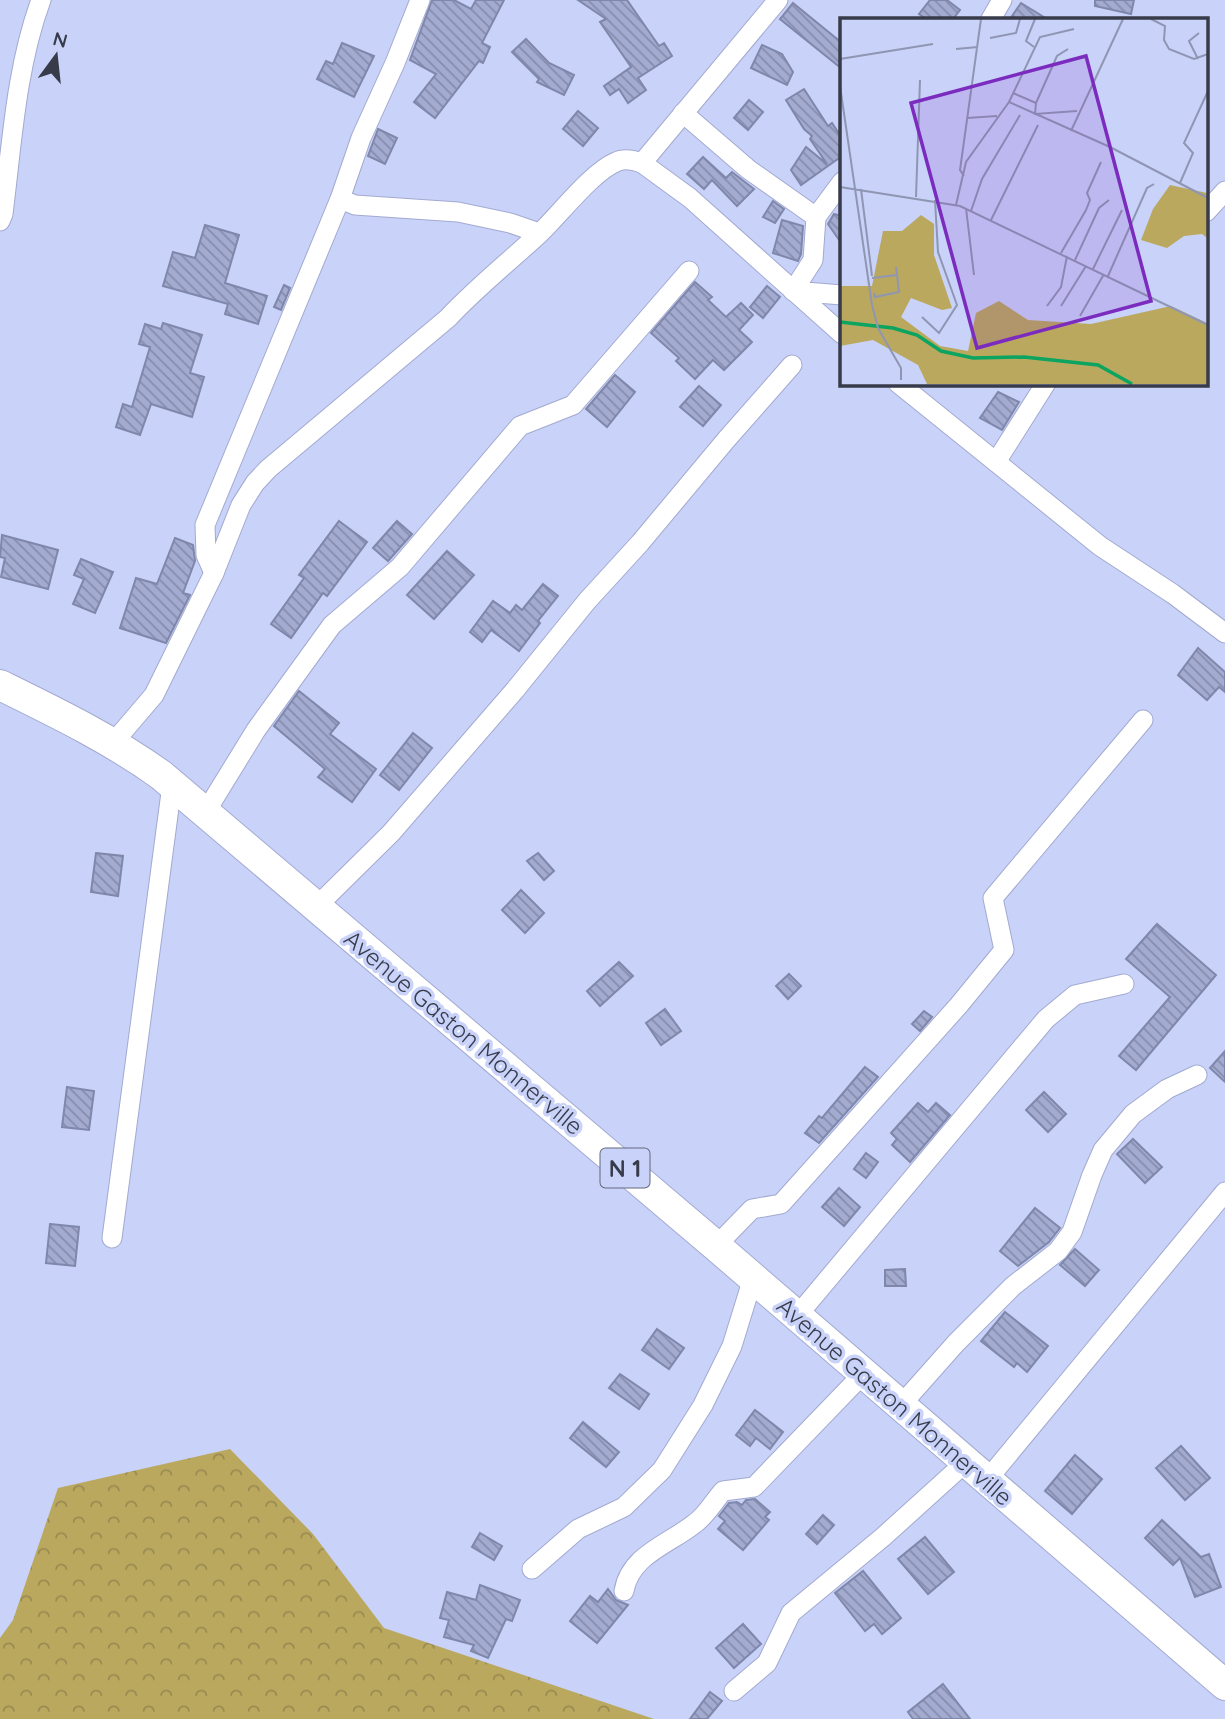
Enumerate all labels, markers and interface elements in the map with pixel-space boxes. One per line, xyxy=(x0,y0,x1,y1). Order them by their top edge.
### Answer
inset map xyxy=(840,18,1208,385)
north arrow xyxy=(21,21,91,91)
text: N xyxy=(51,26,70,53)
street label: Avenue Gaston Monnerville xyxy=(338,923,590,1141)
road number: N 1 xyxy=(600,1148,650,1188)
street label: Avenue Gaston Monnerville xyxy=(771,1290,1019,1512)

